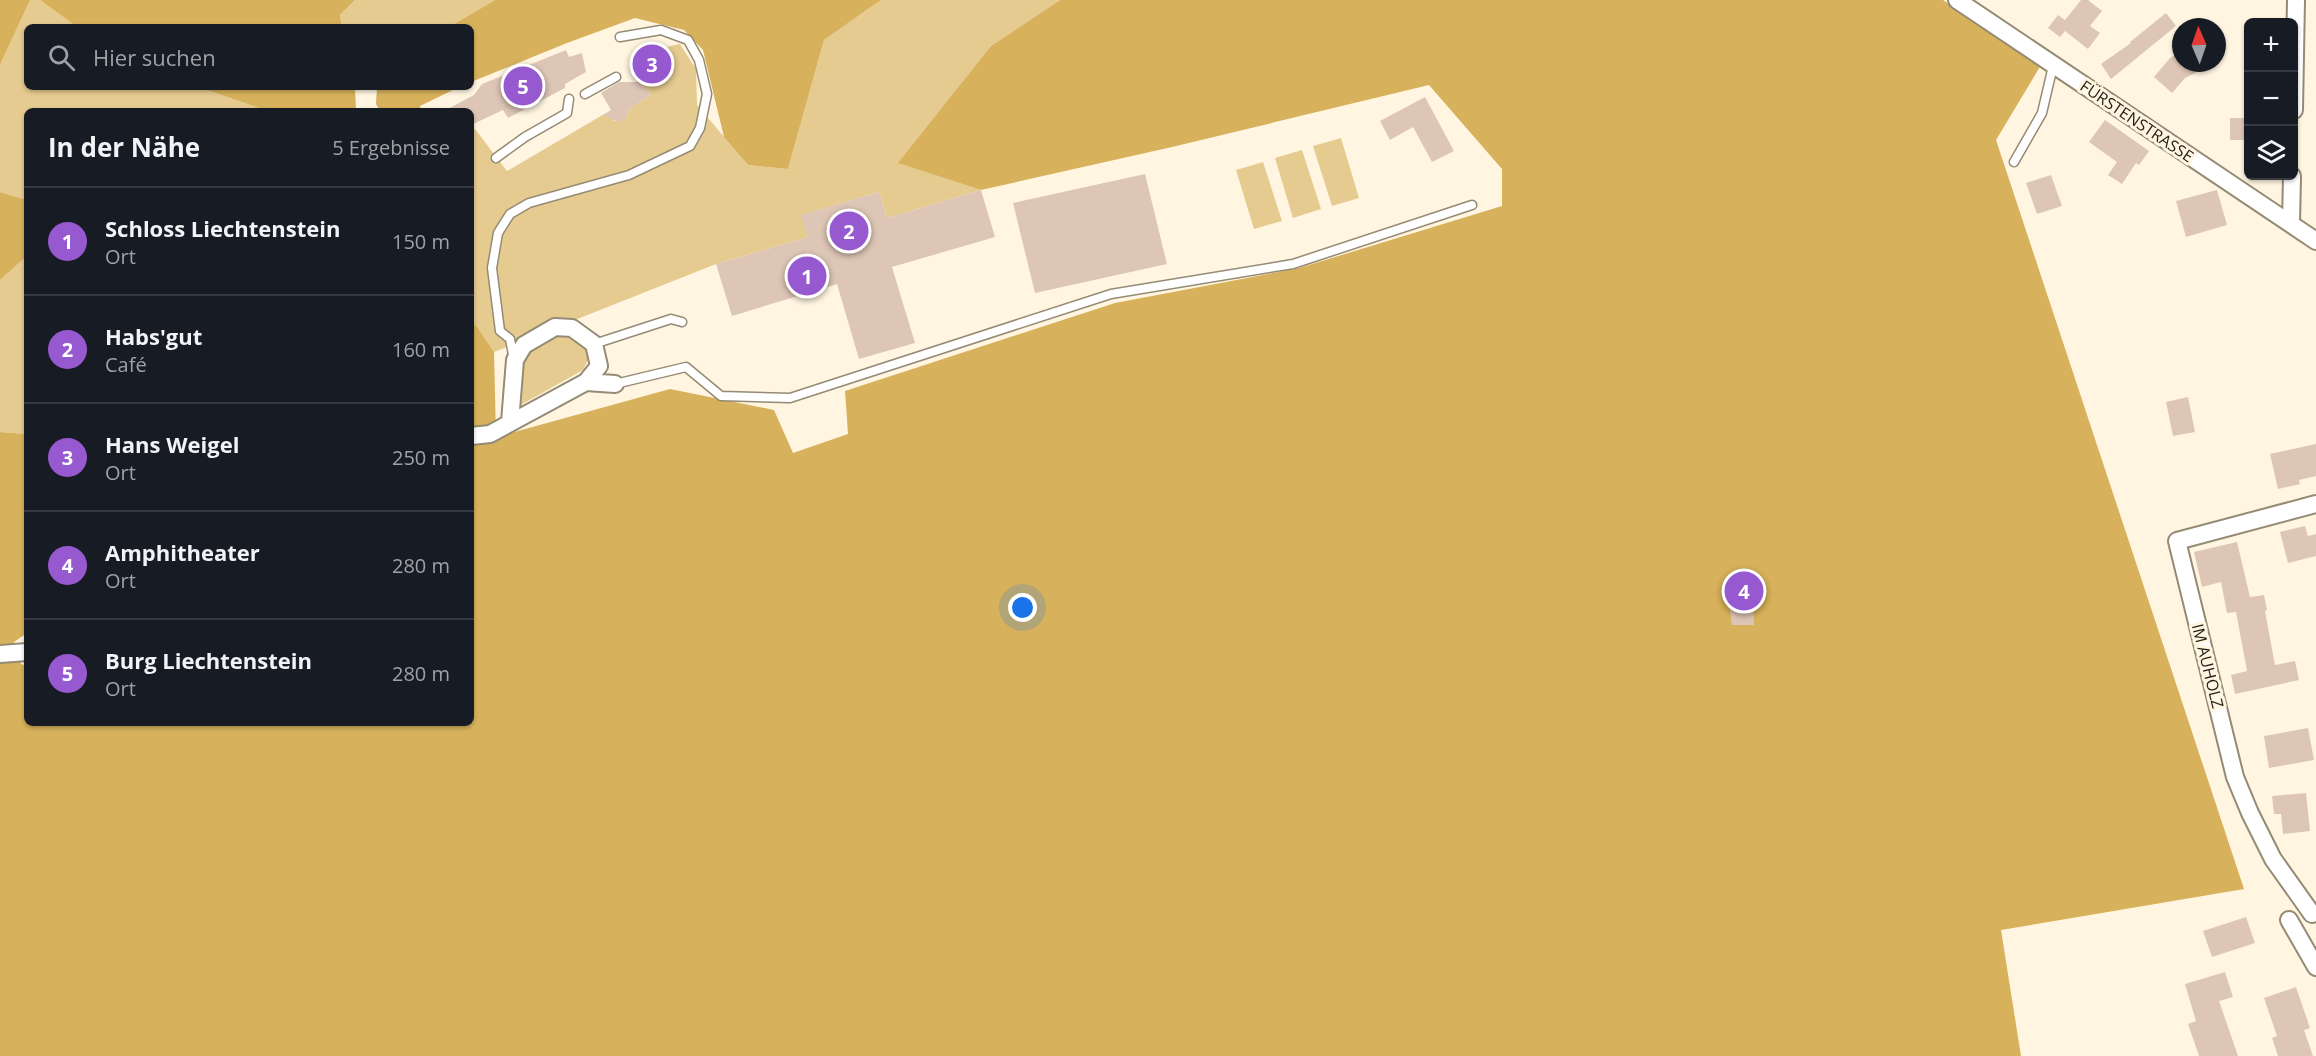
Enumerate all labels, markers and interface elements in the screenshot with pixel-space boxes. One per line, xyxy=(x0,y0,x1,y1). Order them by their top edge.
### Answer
north arrow xyxy=(2172,18,2226,72)
map controls xyxy=(2244,18,2298,180)
button: + xyxy=(2244,18,2298,72)
search box xyxy=(24,24,474,90)
icon: search xyxy=(45,41,78,74)
text: Hier suchen xyxy=(93,42,216,72)
pin: 3 xyxy=(632,42,672,86)
pin: 5 xyxy=(504,64,542,109)
button: − xyxy=(2244,72,2298,126)
street label: FÜRSTENSTRASSE xyxy=(2076,75,2198,167)
button: layers xyxy=(2244,126,2298,180)
text: In der Nähe xyxy=(48,129,200,165)
text: 5 Ergebnisse xyxy=(332,134,450,161)
pin: 2 xyxy=(830,208,868,254)
text: Schloss Liechtenstein xyxy=(105,213,340,243)
text: 1 xyxy=(62,228,73,255)
text: 150 m xyxy=(392,228,450,255)
text: Ort xyxy=(105,243,136,270)
pin: 1 xyxy=(788,254,826,298)
text: Habs'gut xyxy=(105,321,202,351)
text: 2 xyxy=(62,336,73,363)
text: 160 m xyxy=(392,336,450,363)
text: Café xyxy=(105,351,147,378)
text: Hans Weigel xyxy=(105,429,239,459)
text: 3 xyxy=(62,444,73,471)
text: 250 m xyxy=(392,444,450,471)
text: Ort xyxy=(105,459,136,486)
text: Amphitheater xyxy=(105,537,260,567)
text: 4 xyxy=(62,552,73,579)
text: 280 m xyxy=(392,552,450,579)
text: Ort xyxy=(105,567,136,594)
pin: 4 xyxy=(1724,568,1764,614)
your location xyxy=(1008,593,1037,622)
street label: IM AUHOLZ xyxy=(2187,621,2229,711)
text: Burg Liechtenstein xyxy=(105,645,312,675)
text: 5 xyxy=(62,660,73,687)
text: 280 m xyxy=(392,660,450,687)
text: Ort xyxy=(105,675,136,702)

